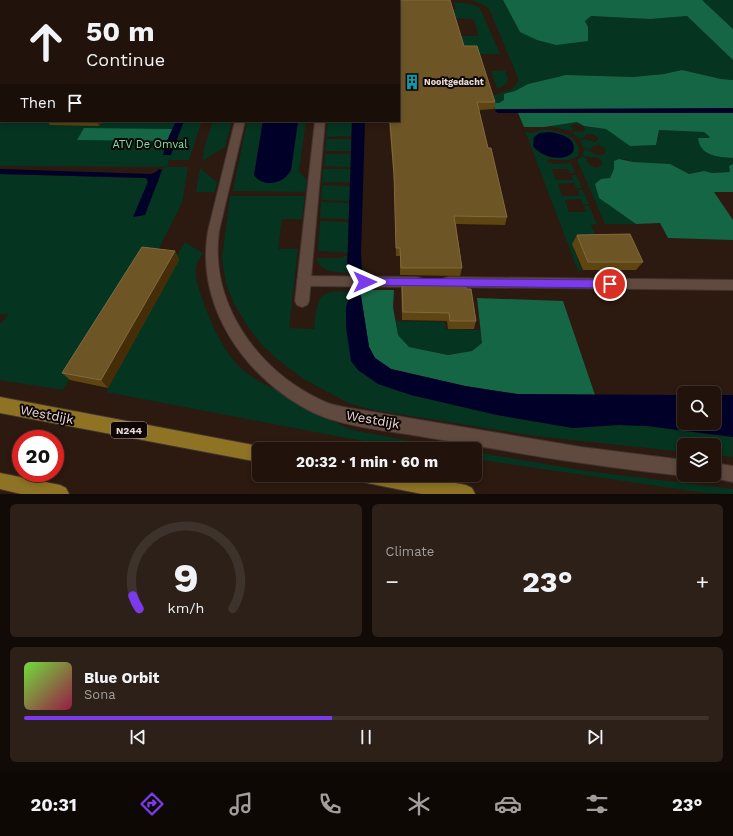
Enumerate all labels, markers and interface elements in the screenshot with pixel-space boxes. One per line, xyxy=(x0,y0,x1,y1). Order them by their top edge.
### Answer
text: 50 m xyxy=(86,15,155,48)
icon: ahead xyxy=(20,16,72,68)
text: Continue xyxy=(86,49,165,70)
building icon: Nooitgedacht xyxy=(403,73,421,91)
place label: Nooitgedacht xyxy=(424,77,484,87)
icon: arrive xyxy=(64,92,86,114)
text: Then xyxy=(20,94,56,112)
park label: ATV De Omval xyxy=(112,138,188,151)
position arrow xyxy=(344,261,386,303)
pin xyxy=(593,267,627,301)
icon: arrive xyxy=(599,273,621,295)
map controls xyxy=(677,386,721,482)
button: search xyxy=(677,386,721,430)
street label: Westdijk xyxy=(19,402,76,427)
street label: Westdijk xyxy=(345,407,402,432)
road number: N244 xyxy=(111,422,147,438)
speed limit sign: 20 xyxy=(12,430,64,482)
button: layers xyxy=(677,438,721,482)
text: 20:32 · 1 min · 60 m xyxy=(296,453,438,471)
text: Climate xyxy=(386,544,434,559)
text: 9 xyxy=(173,552,199,601)
text: 23° xyxy=(522,564,573,599)
text: − xyxy=(386,569,399,594)
text: + xyxy=(696,569,709,594)
text: km/h xyxy=(167,599,204,615)
text: Blue Orbit xyxy=(84,669,159,687)
text: Sona xyxy=(84,687,116,702)
icon: previous xyxy=(127,726,149,748)
icon: pause xyxy=(355,726,377,748)
icon: next xyxy=(584,726,606,748)
icon: directions xyxy=(138,790,166,818)
icon: music xyxy=(227,790,255,818)
icon: phone xyxy=(316,790,344,818)
icon: climate xyxy=(405,790,433,818)
icon: car xyxy=(494,790,522,818)
icon: filters xyxy=(583,790,611,818)
text: 20:31 xyxy=(31,794,77,815)
text: 23° xyxy=(672,794,702,815)

